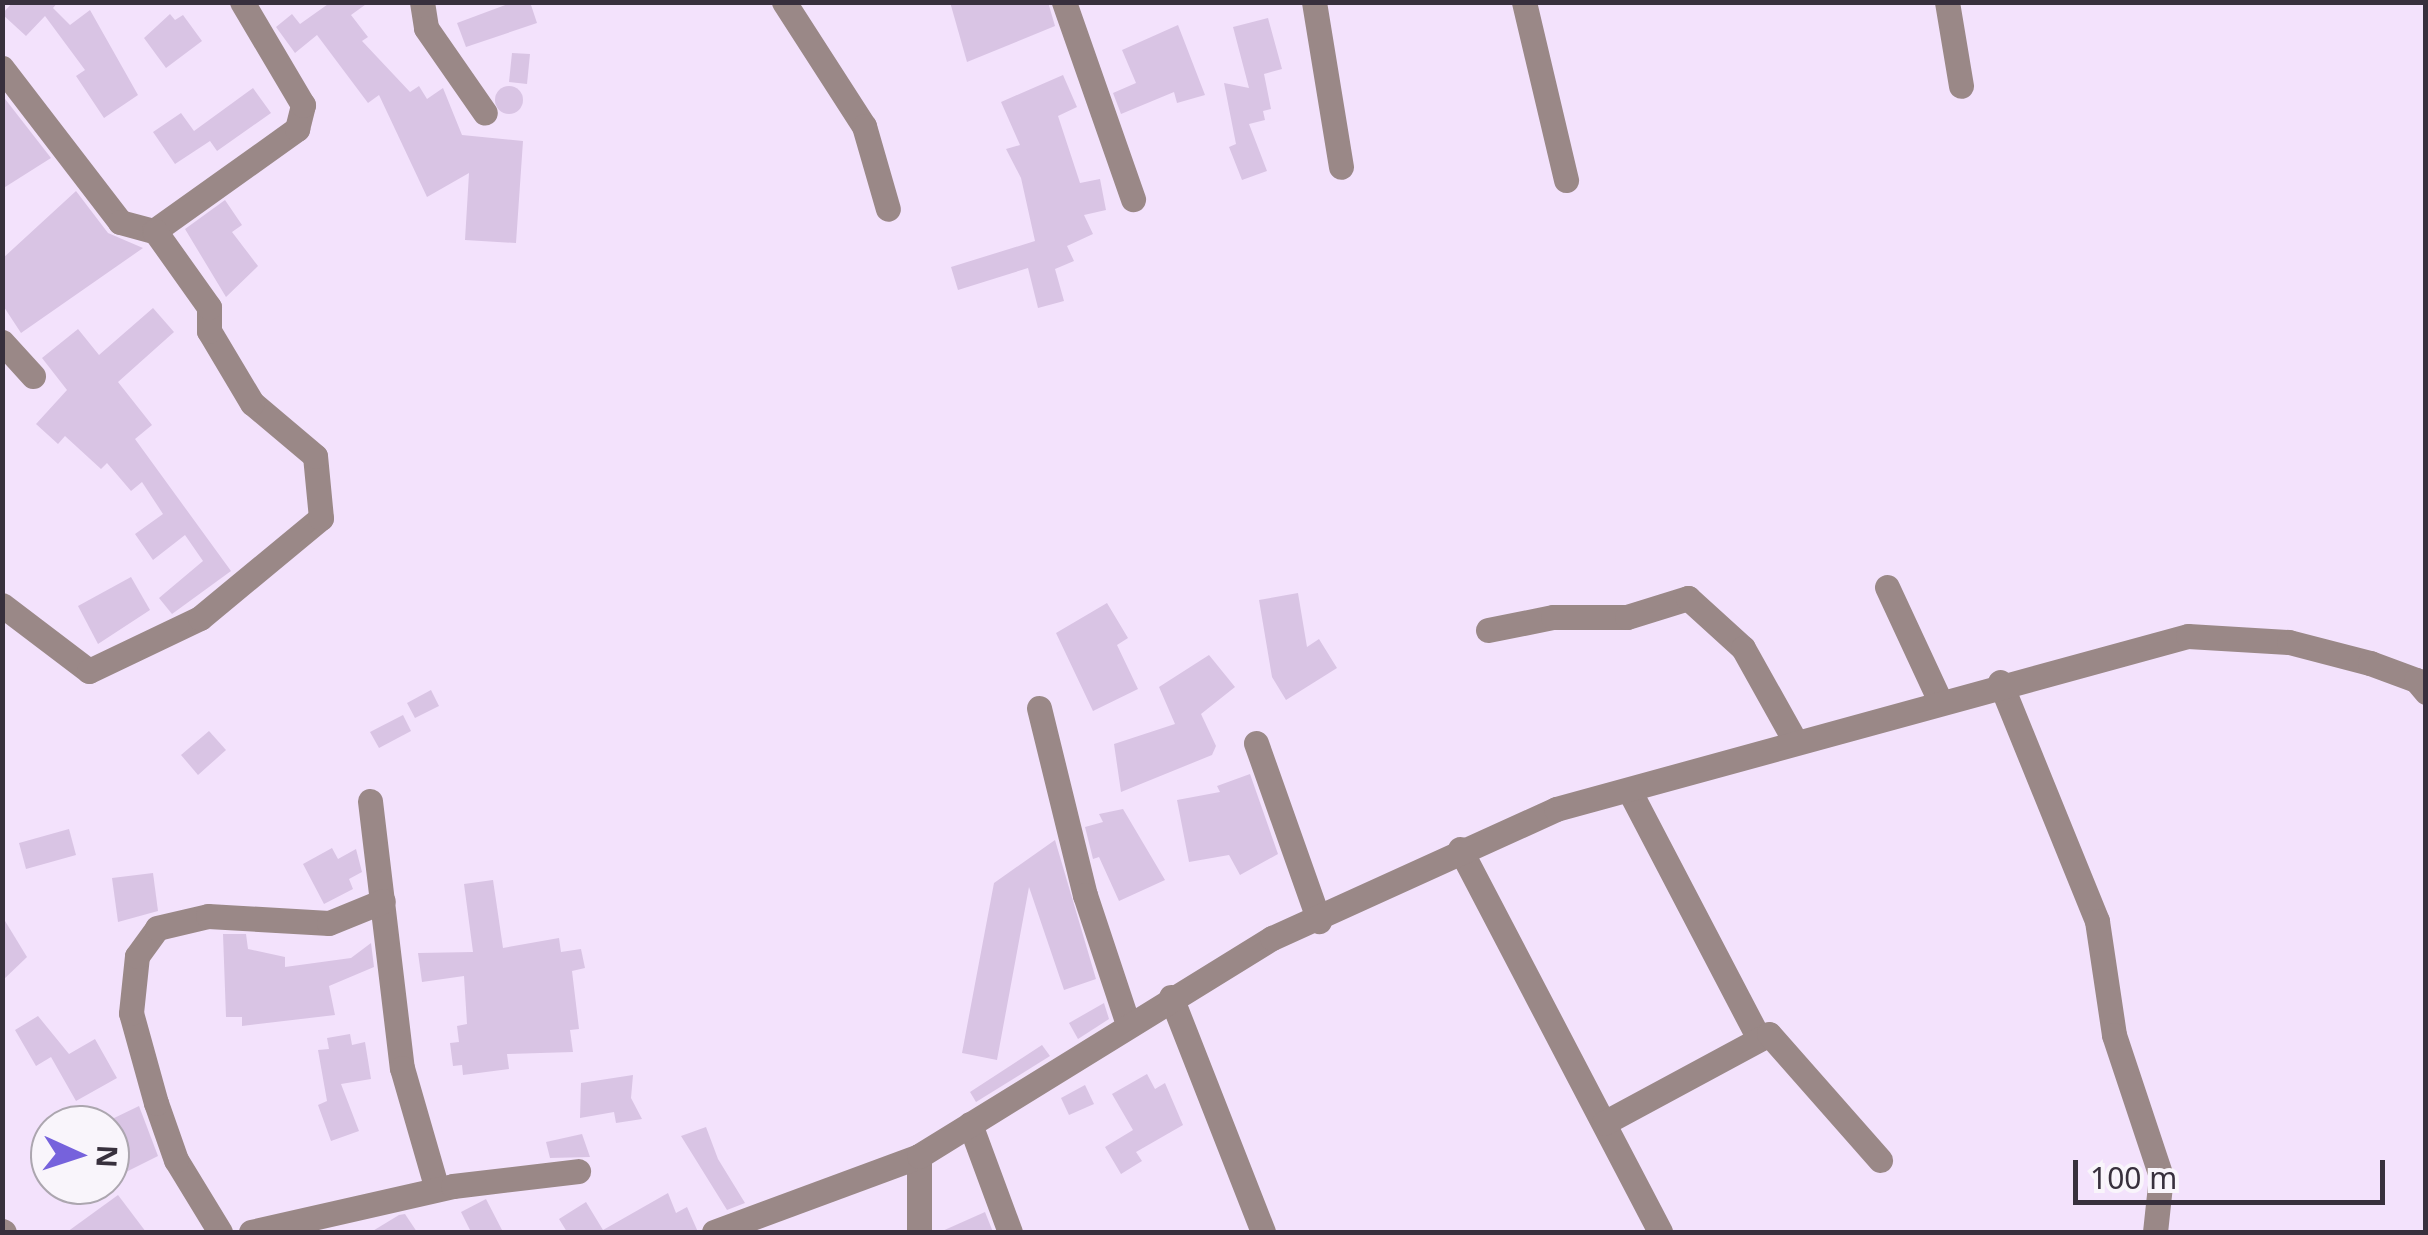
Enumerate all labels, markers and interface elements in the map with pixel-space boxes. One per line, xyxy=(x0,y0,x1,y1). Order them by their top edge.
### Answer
north arrow xyxy=(30,1105,130,1205)
scale bar xyxy=(2078,1140,2390,1202)
text: N xyxy=(88,1144,128,1169)
text: 100 m xyxy=(2090,1157,2177,1198)

